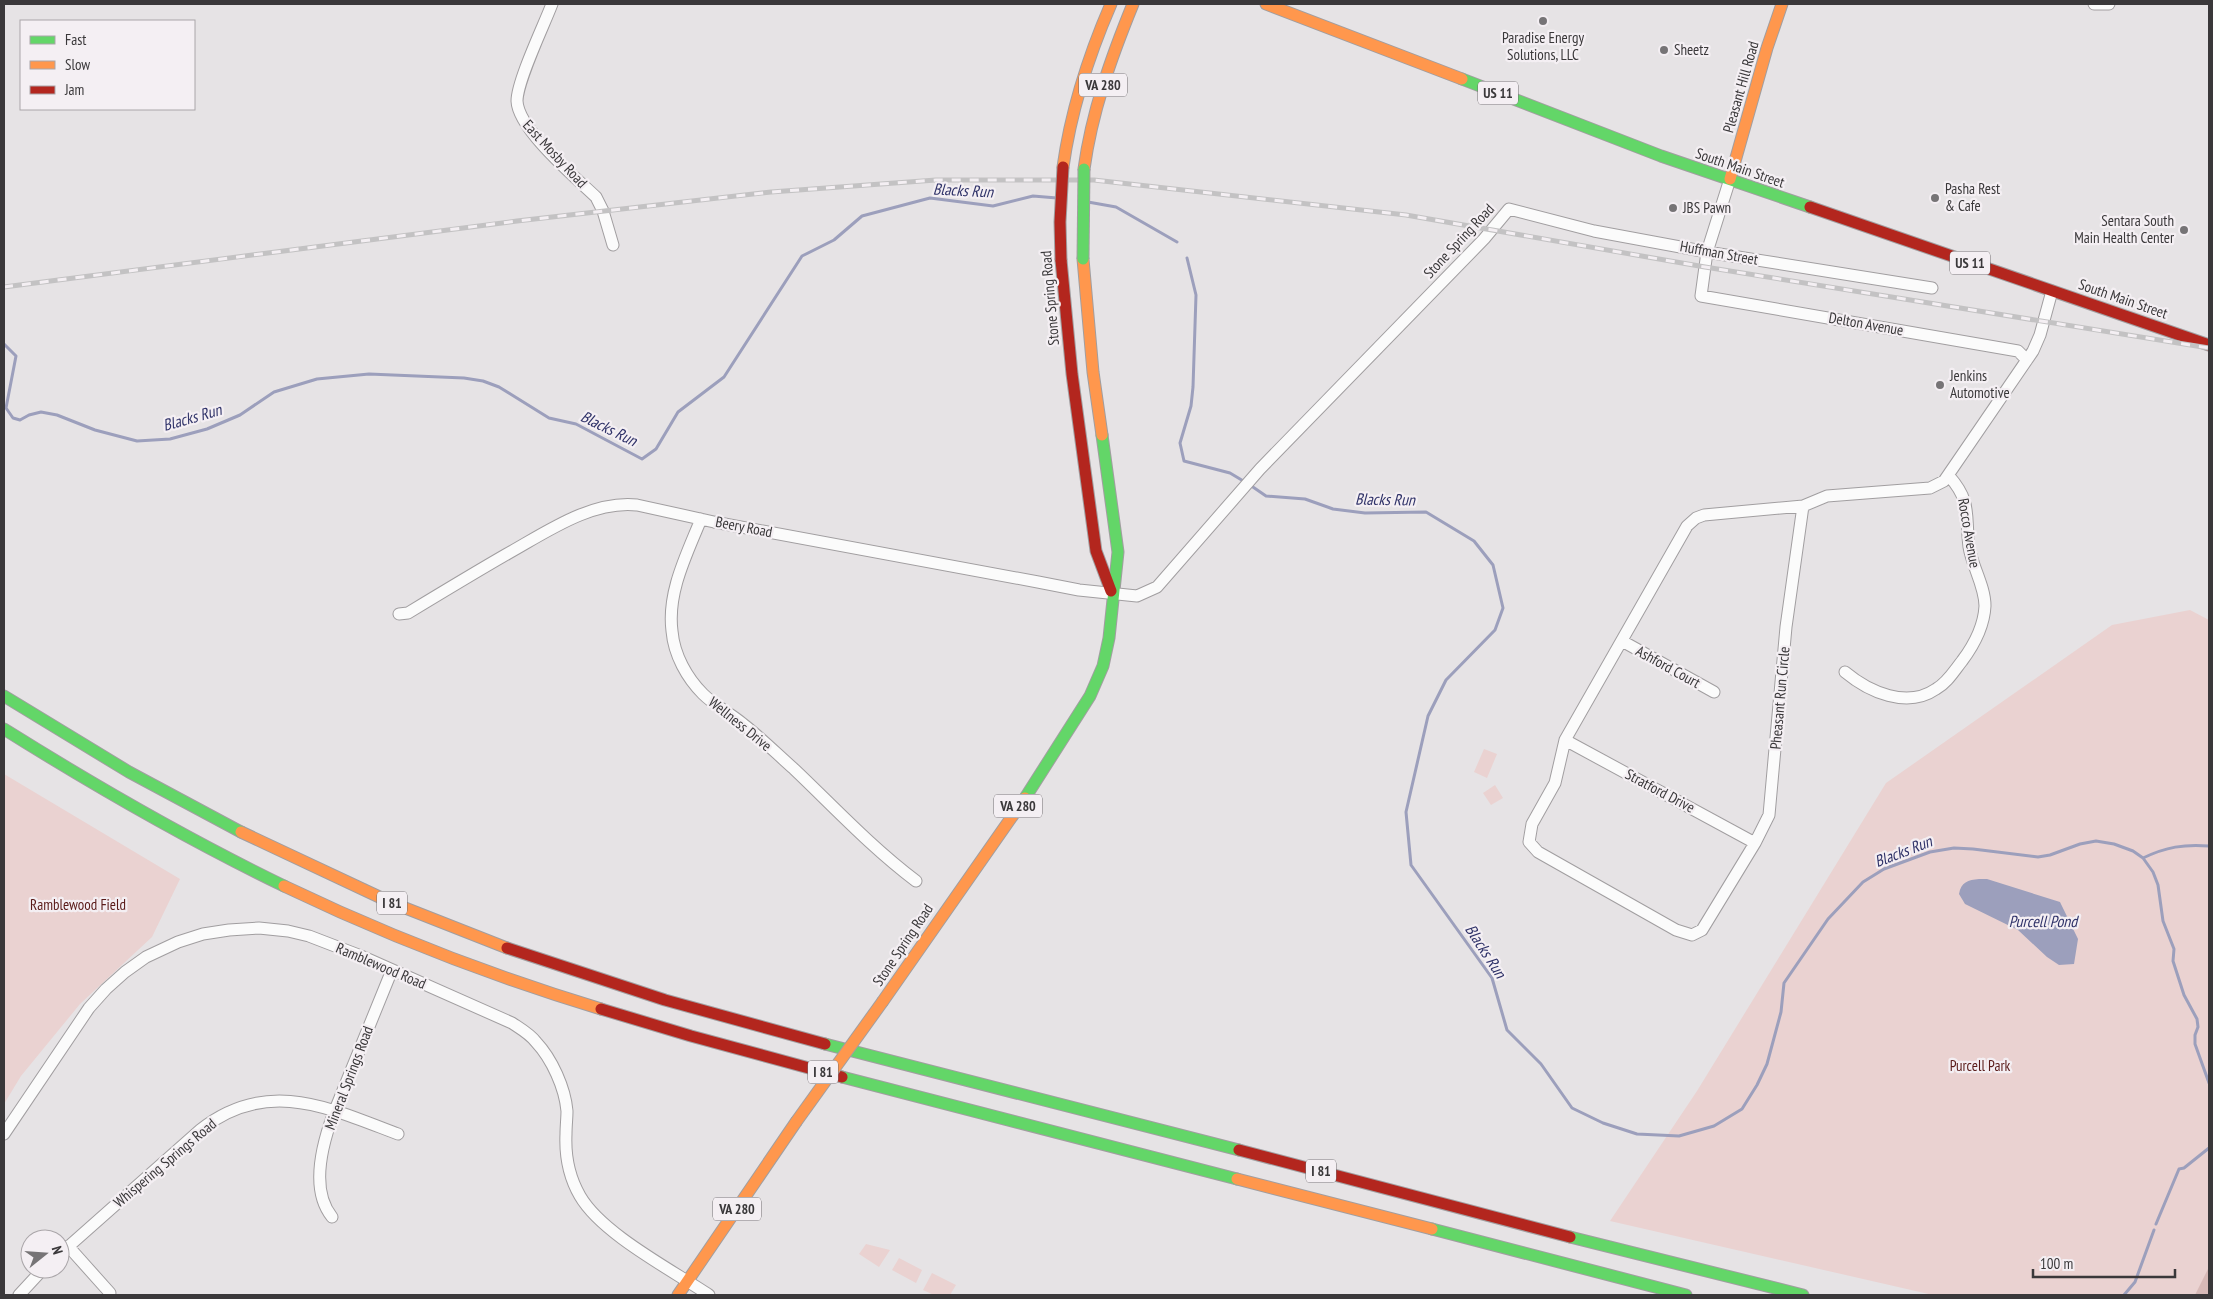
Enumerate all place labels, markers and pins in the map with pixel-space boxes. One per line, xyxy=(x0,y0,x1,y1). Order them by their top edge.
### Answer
marker: Paradise Energy Solutions, LLC xyxy=(1537,15,1549,27)
place label: Paradise Energy Solutions, LLC xyxy=(1502,28,1584,64)
place label: Sheetz xyxy=(1674,40,1709,59)
marker: Sheetz xyxy=(1658,44,1670,56)
place label: Pasha Rest & Cafe xyxy=(1945,179,2000,215)
marker: Pasha Rest & Cafe xyxy=(1929,192,1941,204)
place label: JBS Pawn xyxy=(1682,198,1731,217)
marker: JBS Pawn xyxy=(1667,202,1679,214)
place label: Sentara South Main Health Center xyxy=(2074,211,2175,247)
marker: Sentara South Main Health Center xyxy=(2178,224,2190,236)
place label: Jenkins Automotive xyxy=(1949,366,2010,402)
marker: Jenkins Automotive xyxy=(1934,379,1946,391)

